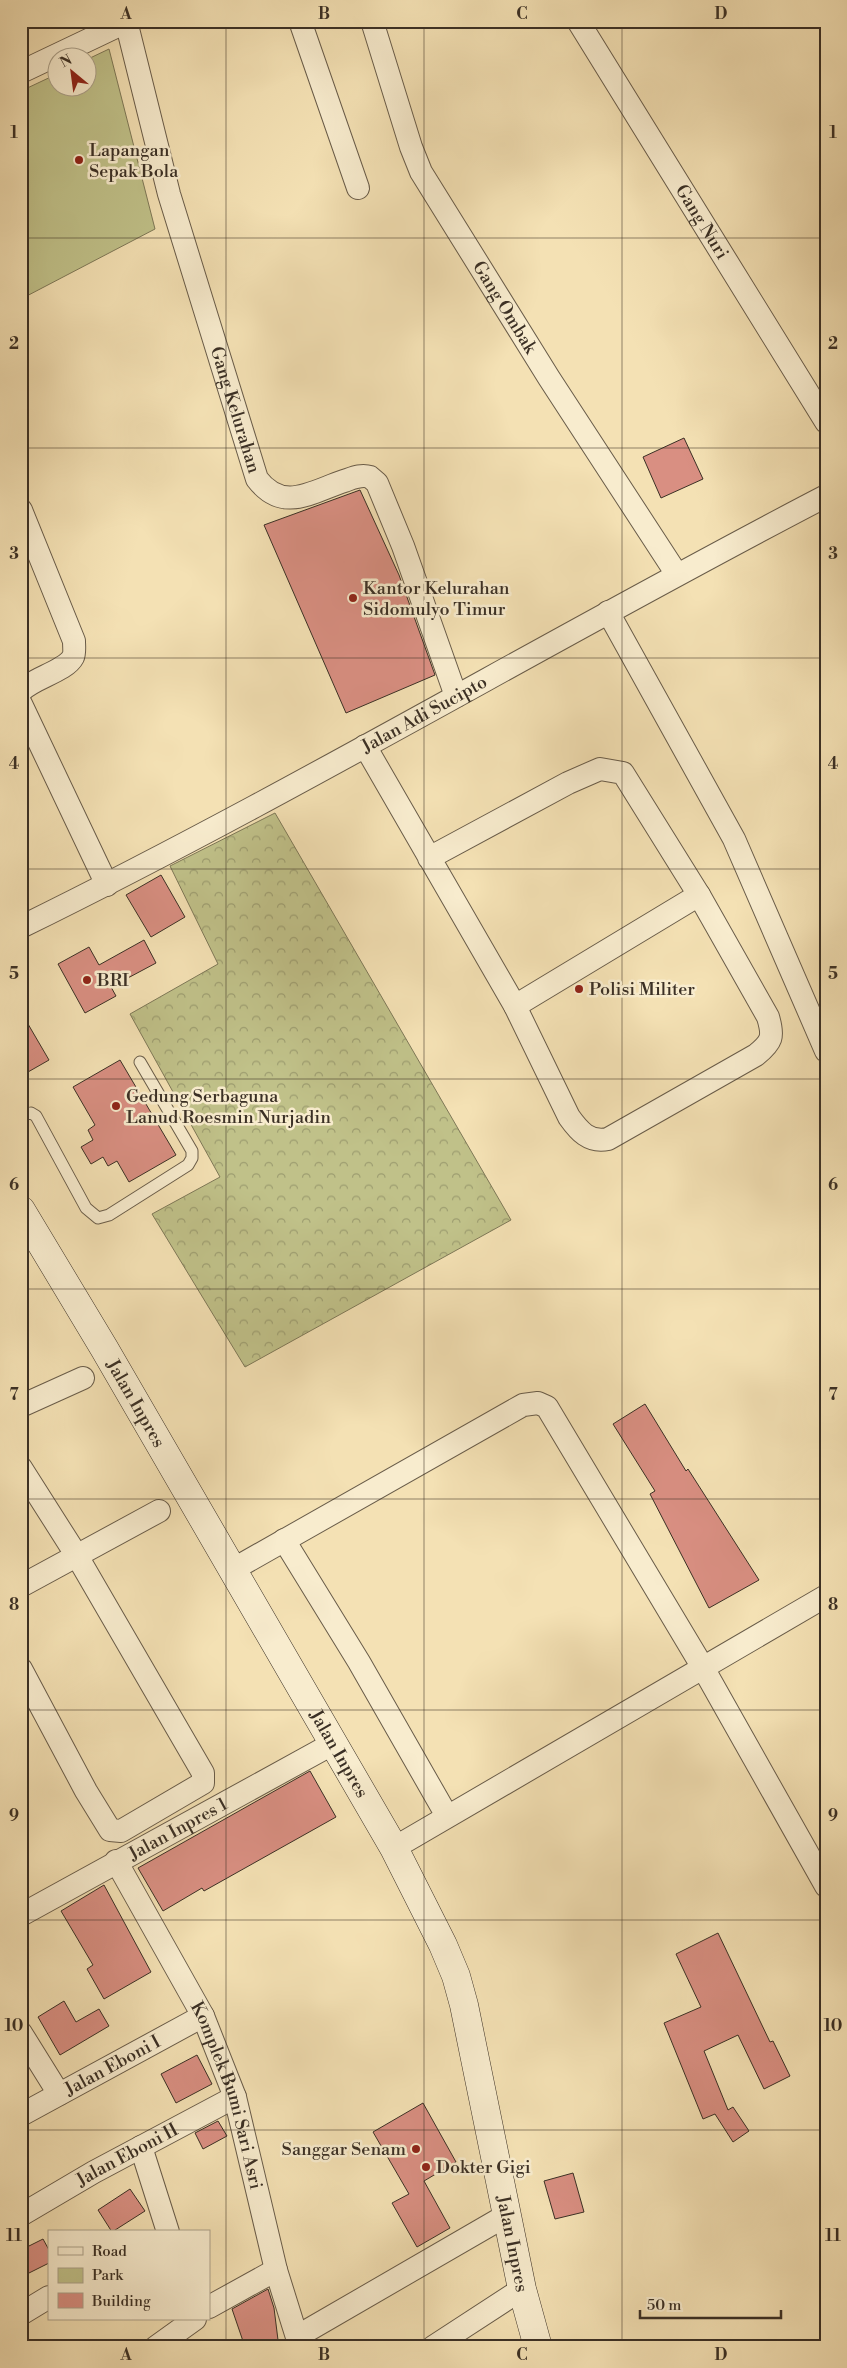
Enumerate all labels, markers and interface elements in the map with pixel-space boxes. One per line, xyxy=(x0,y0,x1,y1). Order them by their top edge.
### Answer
text: A xyxy=(119,4,132,24)
text: B xyxy=(318,4,330,24)
text: C xyxy=(516,4,528,24)
text: D xyxy=(715,4,728,24)
north arrow xyxy=(48,48,98,98)
text: N xyxy=(57,51,75,72)
text: 1 xyxy=(10,123,18,143)
text: 1 xyxy=(829,123,837,143)
place label: Lapangan Sepak Bola xyxy=(89,139,179,183)
marker: Lapangan Sepak Bola xyxy=(73,154,85,166)
street label: Gang Nuri xyxy=(670,180,734,264)
street label: Gang Ombak xyxy=(467,257,543,359)
text: 2 xyxy=(9,334,19,354)
text: 2 xyxy=(828,334,838,354)
street label: Gang Kelurahan xyxy=(205,344,266,476)
text: 3 xyxy=(9,544,19,564)
text: 3 xyxy=(828,544,838,564)
place label: Kantor Kelurahan Sidomulyo Timur xyxy=(363,577,510,621)
marker: Kantor Kelurahan Sidomulyo Timur xyxy=(347,592,359,604)
street label: Jalan Adi Sucipto xyxy=(357,671,491,759)
text: 4 xyxy=(9,754,20,774)
text: 4 xyxy=(828,754,839,774)
text: 5 xyxy=(9,964,19,984)
text: 5 xyxy=(828,964,838,984)
place label: BRI xyxy=(96,969,129,992)
marker: BRI xyxy=(81,974,93,986)
place label: Polisi Militer xyxy=(589,978,695,1001)
marker: Polisi Militer xyxy=(573,983,585,995)
place label: Gedung Serbaguna Lanud Roesmin Nurjadin xyxy=(126,1085,331,1129)
marker: Gedung Serbaguna Lanud Roesmin Nurjadin xyxy=(110,1100,122,1112)
text: 6 xyxy=(9,1175,19,1195)
text: 6 xyxy=(828,1175,838,1195)
street label: Jalan Inpres xyxy=(101,1354,170,1452)
text: 7 xyxy=(9,1385,19,1405)
text: 7 xyxy=(828,1385,838,1405)
text: 8 xyxy=(9,1595,19,1615)
text: 8 xyxy=(828,1595,838,1615)
street label: Jalan Inpres xyxy=(304,1705,374,1802)
street label: Jalan Inpres 1 xyxy=(124,1793,232,1866)
text: 9 xyxy=(9,1806,19,1826)
text: 9 xyxy=(828,1806,838,1826)
street label: Komplek Bumi Sari Asri xyxy=(185,1997,268,2192)
text: 10 xyxy=(5,2016,23,2036)
text: 10 xyxy=(824,2016,842,2036)
street label: Jalan Eboni I xyxy=(60,2030,165,2102)
street label: Jalan Eboni II xyxy=(71,2118,182,2192)
place label: Sanggar Senam xyxy=(282,2138,406,2161)
marker: Sanggar Senam xyxy=(410,2143,422,2155)
place label: Dokter Gigi xyxy=(436,2156,531,2179)
marker: Dokter Gigi xyxy=(420,2161,432,2173)
street label: Jalan Inpres xyxy=(491,2192,533,2294)
text: 11 xyxy=(6,2226,22,2246)
text: 11 xyxy=(825,2226,841,2246)
legend xyxy=(48,2230,210,2320)
text: Road xyxy=(92,2242,127,2261)
text: Park xyxy=(92,2266,124,2285)
scale bar xyxy=(640,2288,781,2320)
text: Building xyxy=(91,2292,151,2311)
text: 50 m xyxy=(647,2296,681,2315)
text: A xyxy=(119,2345,132,2365)
text: B xyxy=(318,2345,330,2365)
text: C xyxy=(516,2345,528,2365)
text: D xyxy=(715,2345,728,2365)

